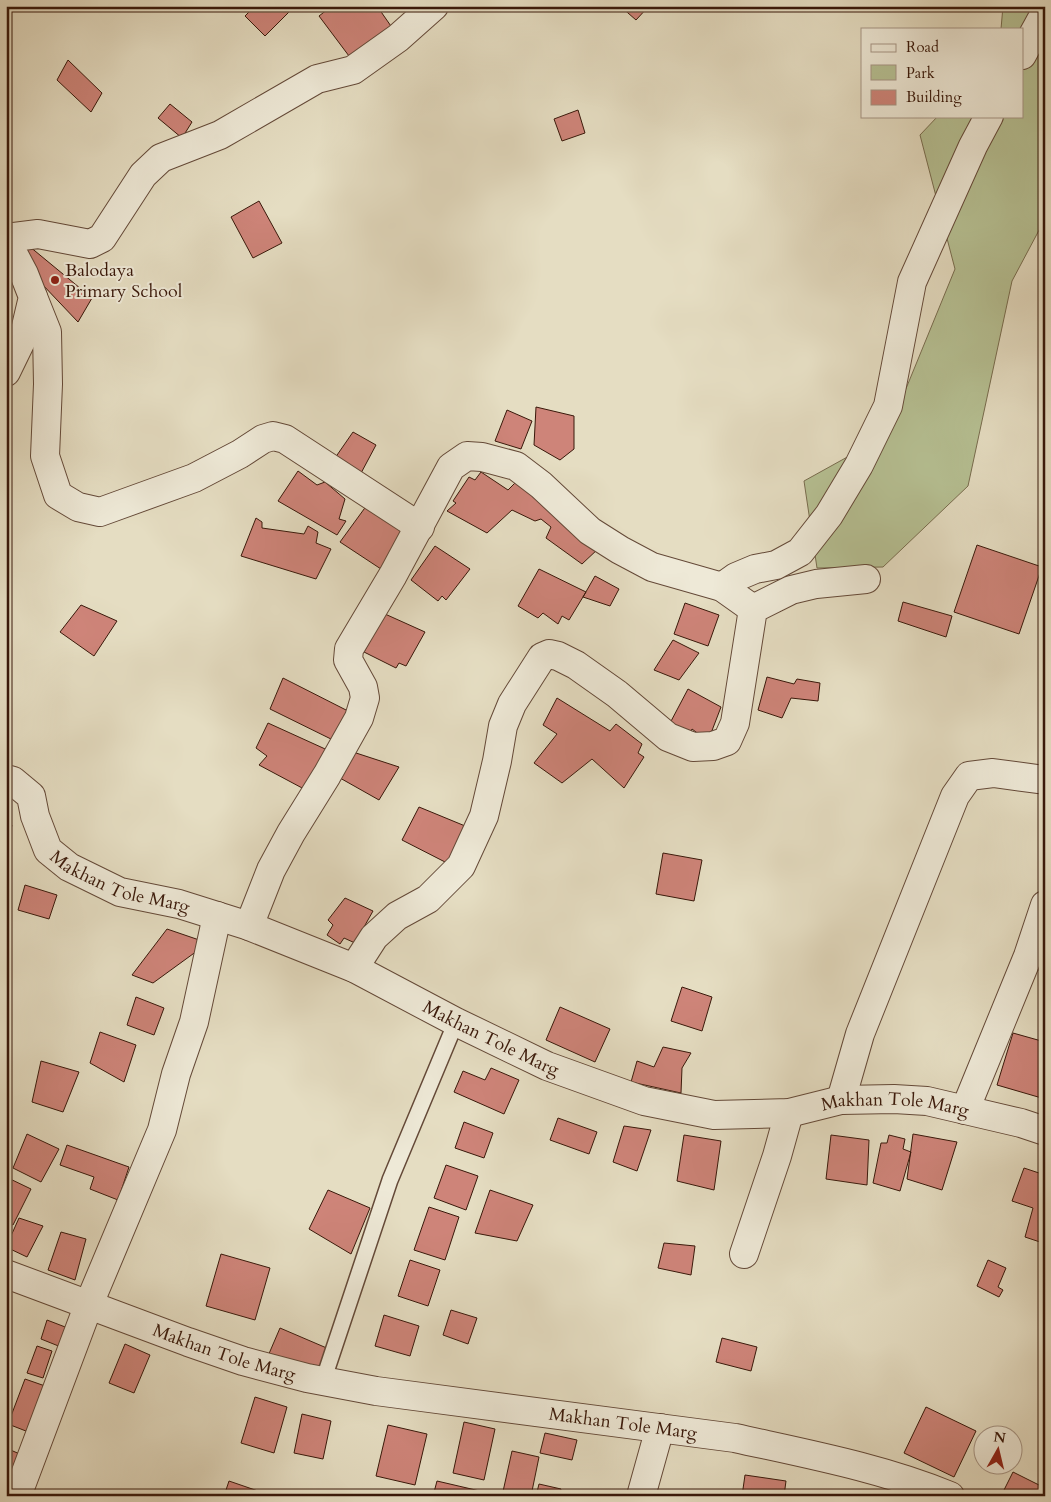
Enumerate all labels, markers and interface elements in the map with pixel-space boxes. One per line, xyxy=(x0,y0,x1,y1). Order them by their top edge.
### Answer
legend xyxy=(861,28,1024,118)
text: Road xyxy=(906,37,939,57)
text: Park xyxy=(906,63,935,83)
text: Building xyxy=(906,87,962,107)
place label: Balodaya Primary School xyxy=(65,258,183,304)
marker: Balodaya Primary School xyxy=(49,274,61,286)
street label: Makhan Tole Marg xyxy=(45,844,194,920)
street label: Makhan Tole Marg xyxy=(418,994,563,1082)
street label: Makhan Tole Marg xyxy=(818,1086,972,1123)
street label: Makhan Tole Marg xyxy=(149,1317,299,1387)
street label: Makhan Tole Marg xyxy=(547,1401,699,1446)
north arrow xyxy=(974,1424,1024,1474)
text: N xyxy=(992,1427,1007,1448)

